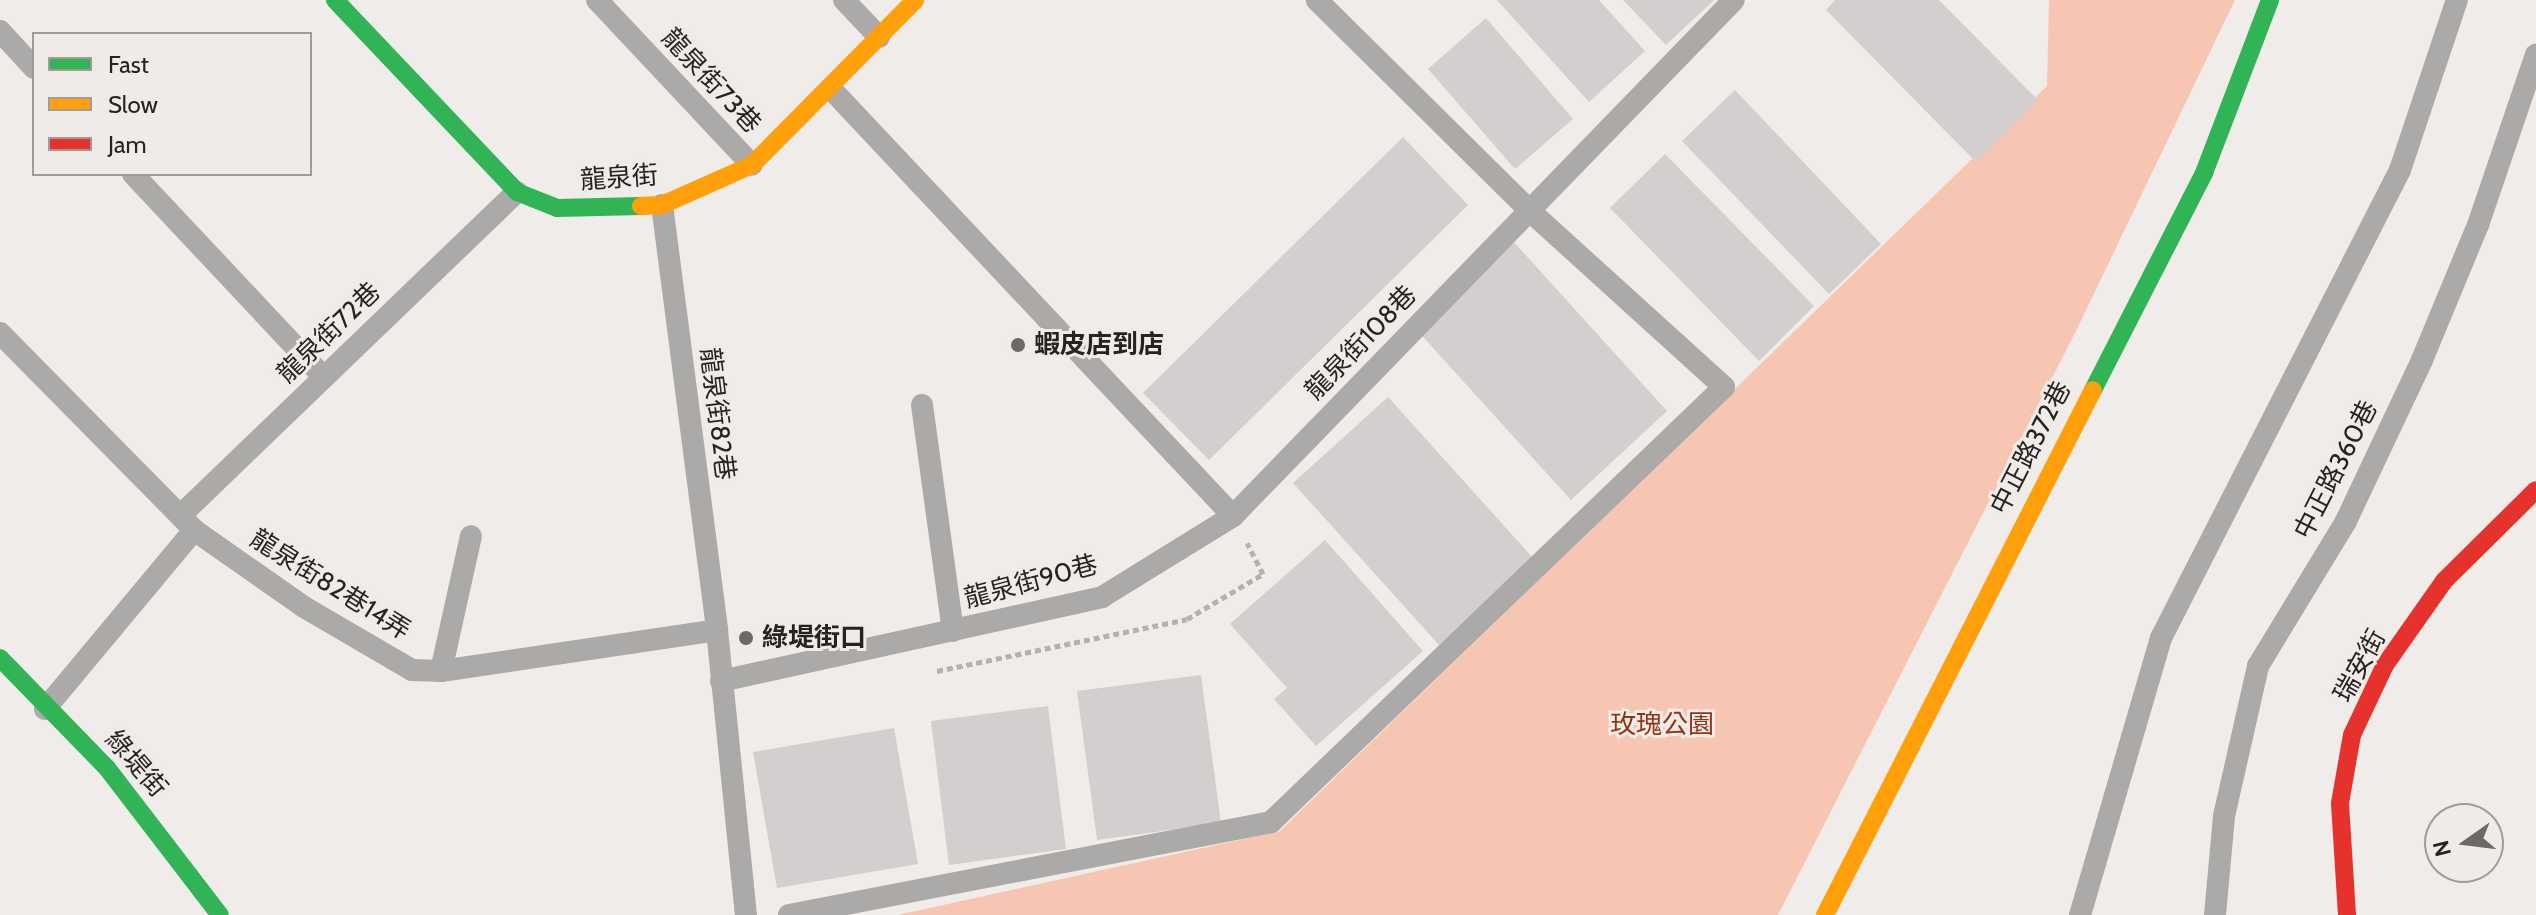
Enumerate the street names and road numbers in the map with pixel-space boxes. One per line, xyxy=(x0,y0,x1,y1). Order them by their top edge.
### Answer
street label: 龍泉街73巷 xyxy=(655,22,767,140)
street label: 龍泉街 xyxy=(579,160,659,196)
street label: 龍泉街72巷 xyxy=(271,276,387,390)
street label: 龍泉街108巷 xyxy=(1299,280,1423,406)
street label: 龍泉街82巷 xyxy=(693,346,741,482)
street label: 中正路372巷 xyxy=(1984,376,2078,520)
street label: 中正路360巷 xyxy=(2288,396,2384,544)
street label: 龍泉街82巷14弄 xyxy=(244,523,416,647)
street label: 龍泉街90巷 xyxy=(961,549,1101,615)
street label: 瑞安街 xyxy=(2327,624,2393,708)
street label: 綠堤街 xyxy=(99,724,173,804)

